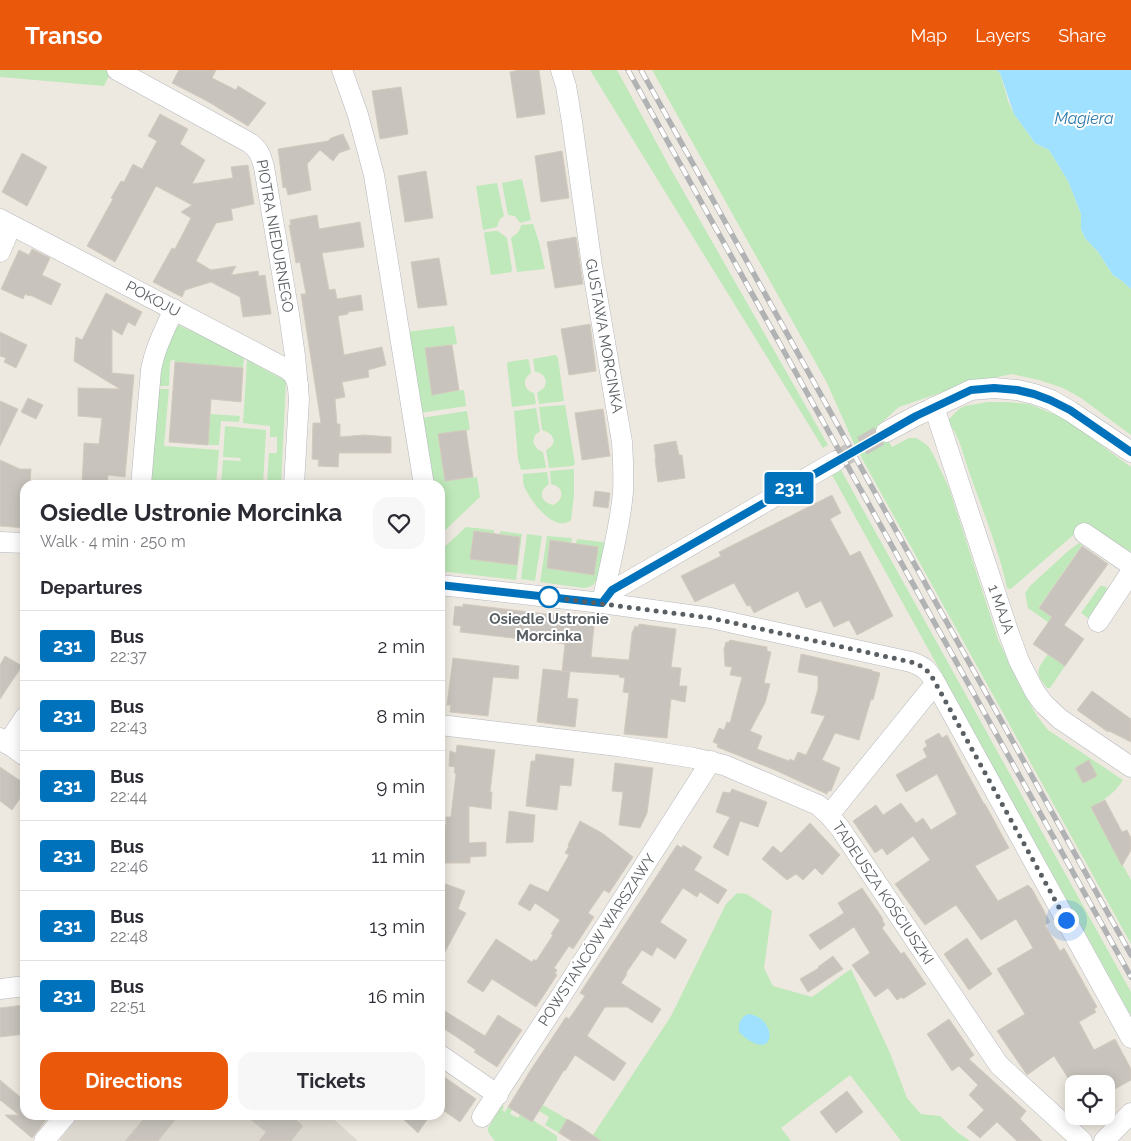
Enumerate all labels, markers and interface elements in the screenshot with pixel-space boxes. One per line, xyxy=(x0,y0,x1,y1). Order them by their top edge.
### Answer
text: Transo xyxy=(25,21,103,50)
text: Map xyxy=(911,25,947,46)
text: Layers xyxy=(975,25,1030,46)
text: Share xyxy=(1058,25,1106,46)
water label: Magiera xyxy=(1054,109,1114,128)
street label: PIOTRA NIEDURNEGO xyxy=(253,158,297,314)
street label: GUSTAWA MORCINKA xyxy=(582,257,626,415)
street label: POKOJU xyxy=(123,277,183,321)
line badge: 231 xyxy=(760,472,818,504)
text: 231 xyxy=(774,477,804,498)
button: heart xyxy=(373,497,425,549)
text: Osiedle Ustronie Morcinka xyxy=(40,498,342,527)
text: Walk · 4 min · 250 m xyxy=(40,532,186,551)
text: Departures xyxy=(40,576,142,598)
street label: 1 MAJA xyxy=(984,582,1018,636)
marker: Osiedle Ustronie Morcinka xyxy=(538,586,560,608)
place label: Osiedle Ustronie Morcinka xyxy=(489,610,609,645)
text: Bus xyxy=(110,625,144,647)
text: 231 xyxy=(53,635,82,656)
text: 2 min xyxy=(378,635,425,657)
text: 22:37 xyxy=(110,647,147,666)
text: Bus xyxy=(110,695,144,717)
text: 231 xyxy=(53,705,82,726)
text: 8 min xyxy=(376,705,425,727)
text: 22:43 xyxy=(110,717,147,736)
text: Bus xyxy=(110,765,144,787)
text: 231 xyxy=(53,775,82,796)
text: 9 min xyxy=(376,775,425,797)
text: 22:44 xyxy=(110,787,147,806)
street label: TADEUSZA KOŚCIUSZKI xyxy=(829,818,937,968)
text: Bus xyxy=(110,835,144,857)
text: 231 xyxy=(53,845,82,866)
text: 11 min xyxy=(371,845,425,867)
street label: POWSTAŃCÓW WARSZAWY xyxy=(534,850,660,1030)
text: 22:46 xyxy=(110,857,148,876)
text: Bus xyxy=(110,905,144,927)
your location xyxy=(1054,908,1079,933)
text: 231 xyxy=(53,915,82,936)
text: 13 min xyxy=(369,915,425,937)
text: 22:48 xyxy=(110,927,148,946)
text: Bus xyxy=(110,975,144,997)
text: 231 xyxy=(53,985,82,1006)
text: 16 min xyxy=(368,985,425,1007)
text: 22:51 xyxy=(110,997,145,1016)
button: Directions xyxy=(40,1052,228,1110)
button: Tickets xyxy=(238,1052,425,1110)
map controls xyxy=(1065,1075,1115,1125)
button: locate xyxy=(1065,1075,1115,1125)

